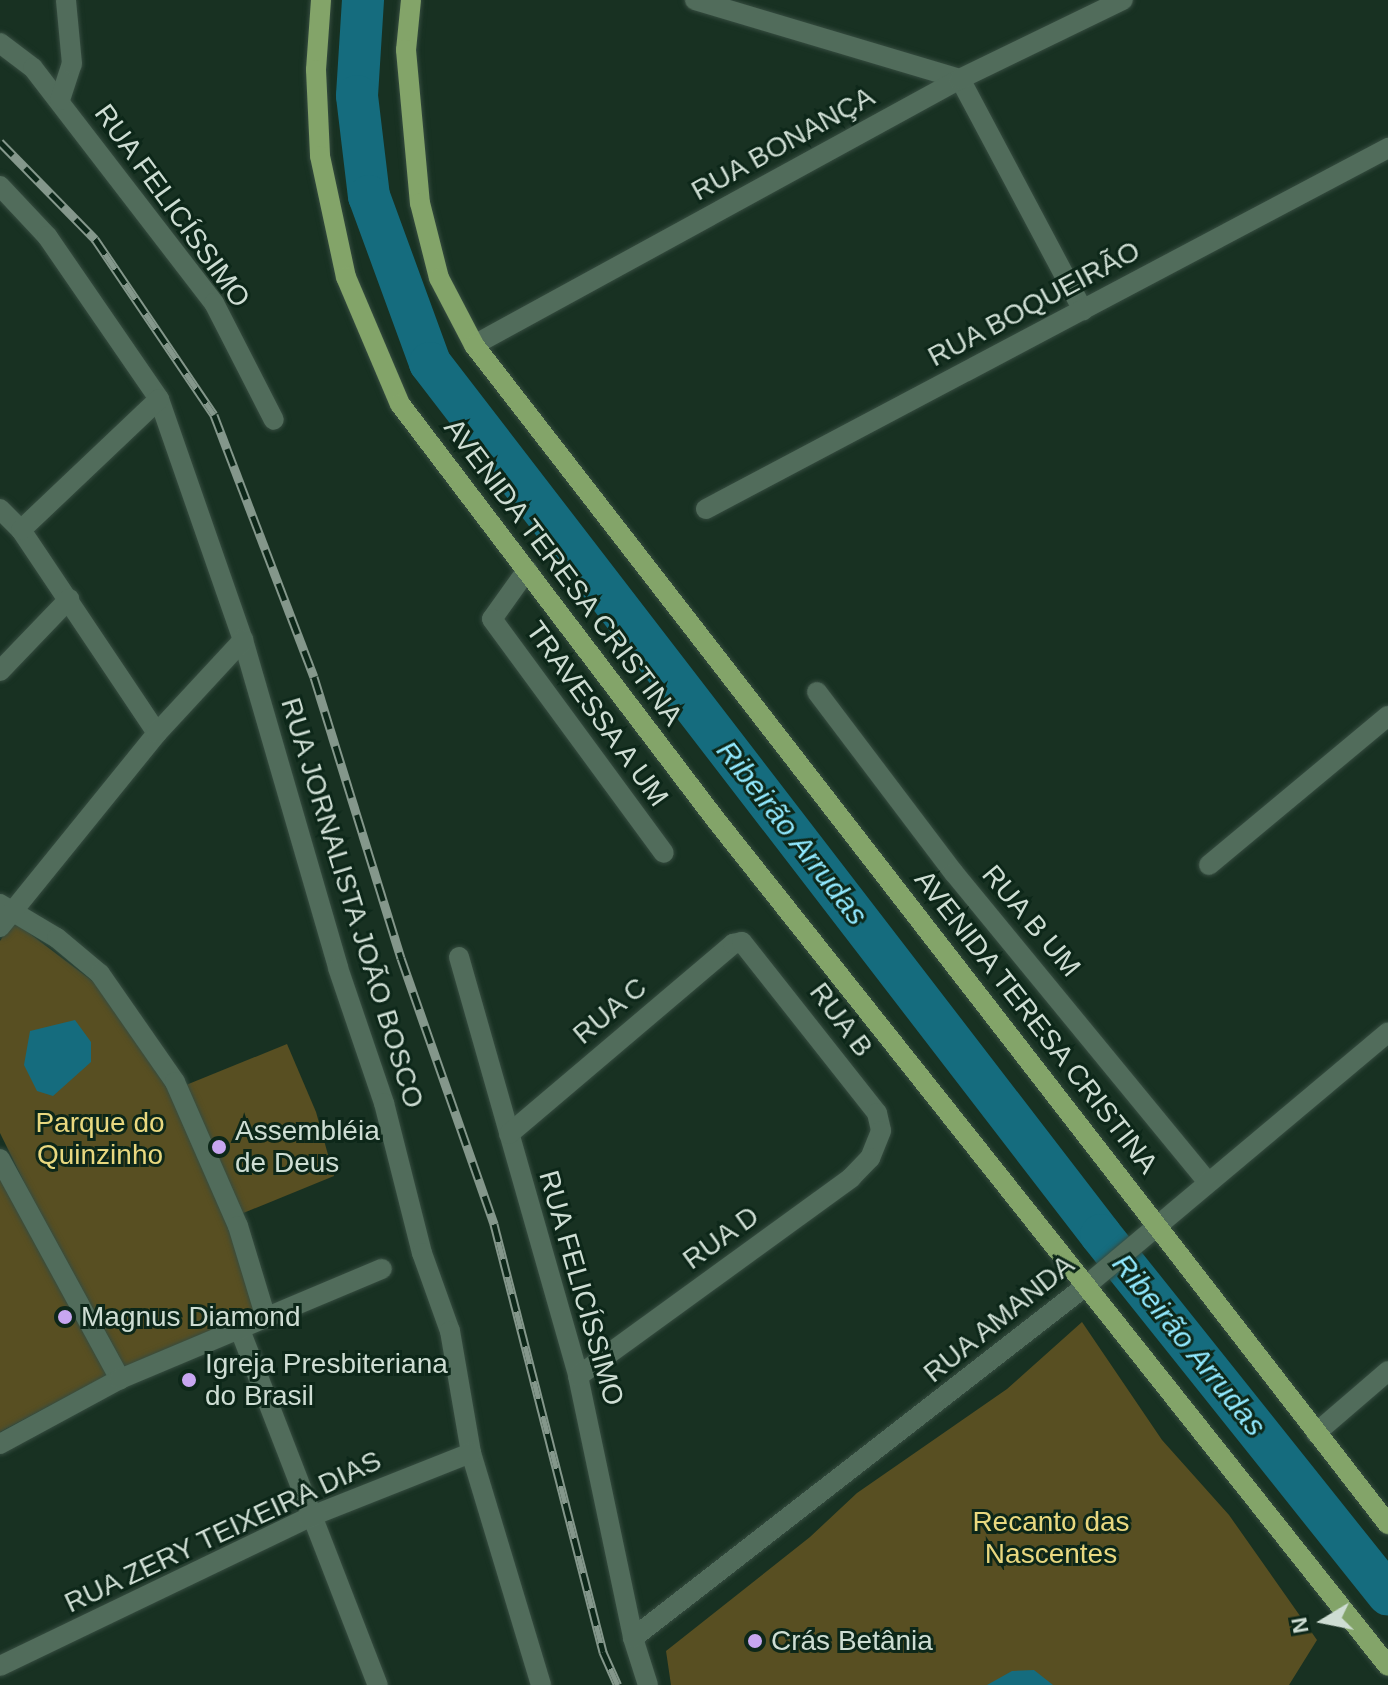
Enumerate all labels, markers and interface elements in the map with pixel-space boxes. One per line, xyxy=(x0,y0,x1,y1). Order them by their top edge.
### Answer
street label: RUA BONANÇA xyxy=(685,80,881,208)
street label: RUA FELICÍSSIMO xyxy=(87,97,257,315)
street label: RUA BOQUEIRÃO xyxy=(922,234,1146,374)
street label: AVENIDA TERESA CRISTINA xyxy=(436,411,690,733)
street label: TRAVESSA A UM xyxy=(517,613,677,815)
street label: RUA JORNALISTA JOÃO BOSCO xyxy=(273,692,431,1114)
water label: Ribeirão Arrudas xyxy=(709,733,875,933)
street label: RUA B UM xyxy=(974,858,1088,984)
street label: AVENIDA TERESA CRISTINA xyxy=(906,862,1166,1182)
street label: RUA C xyxy=(566,970,654,1052)
street label: RUA B xyxy=(802,976,880,1064)
park label: Parque do Quinzinho xyxy=(35,1106,165,1172)
place label: Assembléia de Deus xyxy=(235,1114,380,1180)
marker: Assembléia de Deus xyxy=(210,1138,228,1156)
street label: RUA FELICÍSSIMO xyxy=(531,1166,631,1410)
street label: RUA D xyxy=(676,1199,766,1277)
water label: Ribeirão Arrudas xyxy=(1104,1246,1274,1444)
street label: RUA AMANDA xyxy=(916,1247,1082,1391)
place label: Magnus Diamond xyxy=(81,1300,300,1334)
marker: Magnus Diamond xyxy=(56,1308,74,1326)
place label: Igreja Presbiteriana do Brasil xyxy=(205,1347,448,1413)
marker: Igreja Presbiteriana do Brasil xyxy=(180,1371,198,1389)
street label: RUA ZERY TEIXEIRA DIAS xyxy=(57,1443,389,1621)
park label: Recanto das Nascentes xyxy=(972,1505,1130,1571)
north arrow xyxy=(1284,1581,1364,1661)
text: N xyxy=(1286,1615,1314,1635)
place label: Crás Betânia xyxy=(771,1624,933,1658)
marker: Crás Betânia xyxy=(746,1632,764,1650)

